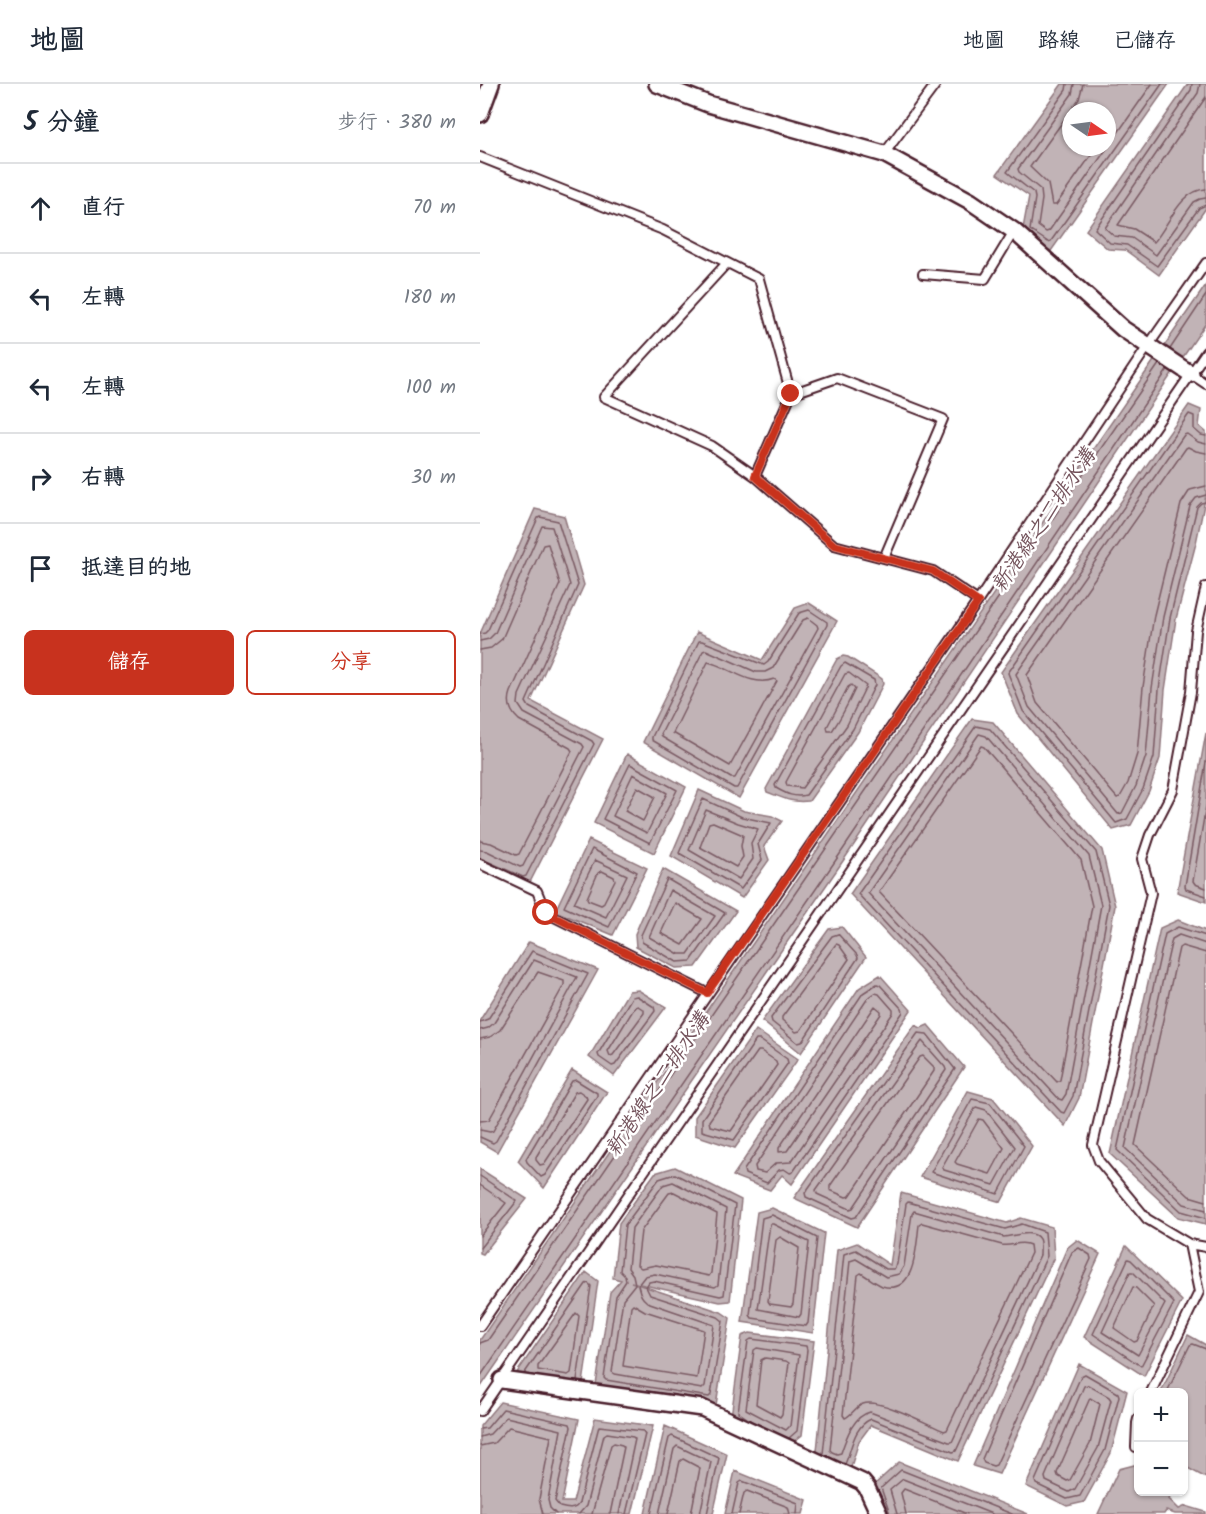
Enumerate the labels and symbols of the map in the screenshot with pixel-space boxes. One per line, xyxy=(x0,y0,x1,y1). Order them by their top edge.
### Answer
north arrow xyxy=(1062,102,1116,156)
route end xyxy=(777,380,803,406)
water label: 新港線之二排水溝 xyxy=(984,440,1106,600)
route start xyxy=(532,899,558,925)
water label: 新港線之二排水溝 xyxy=(598,1004,720,1164)

